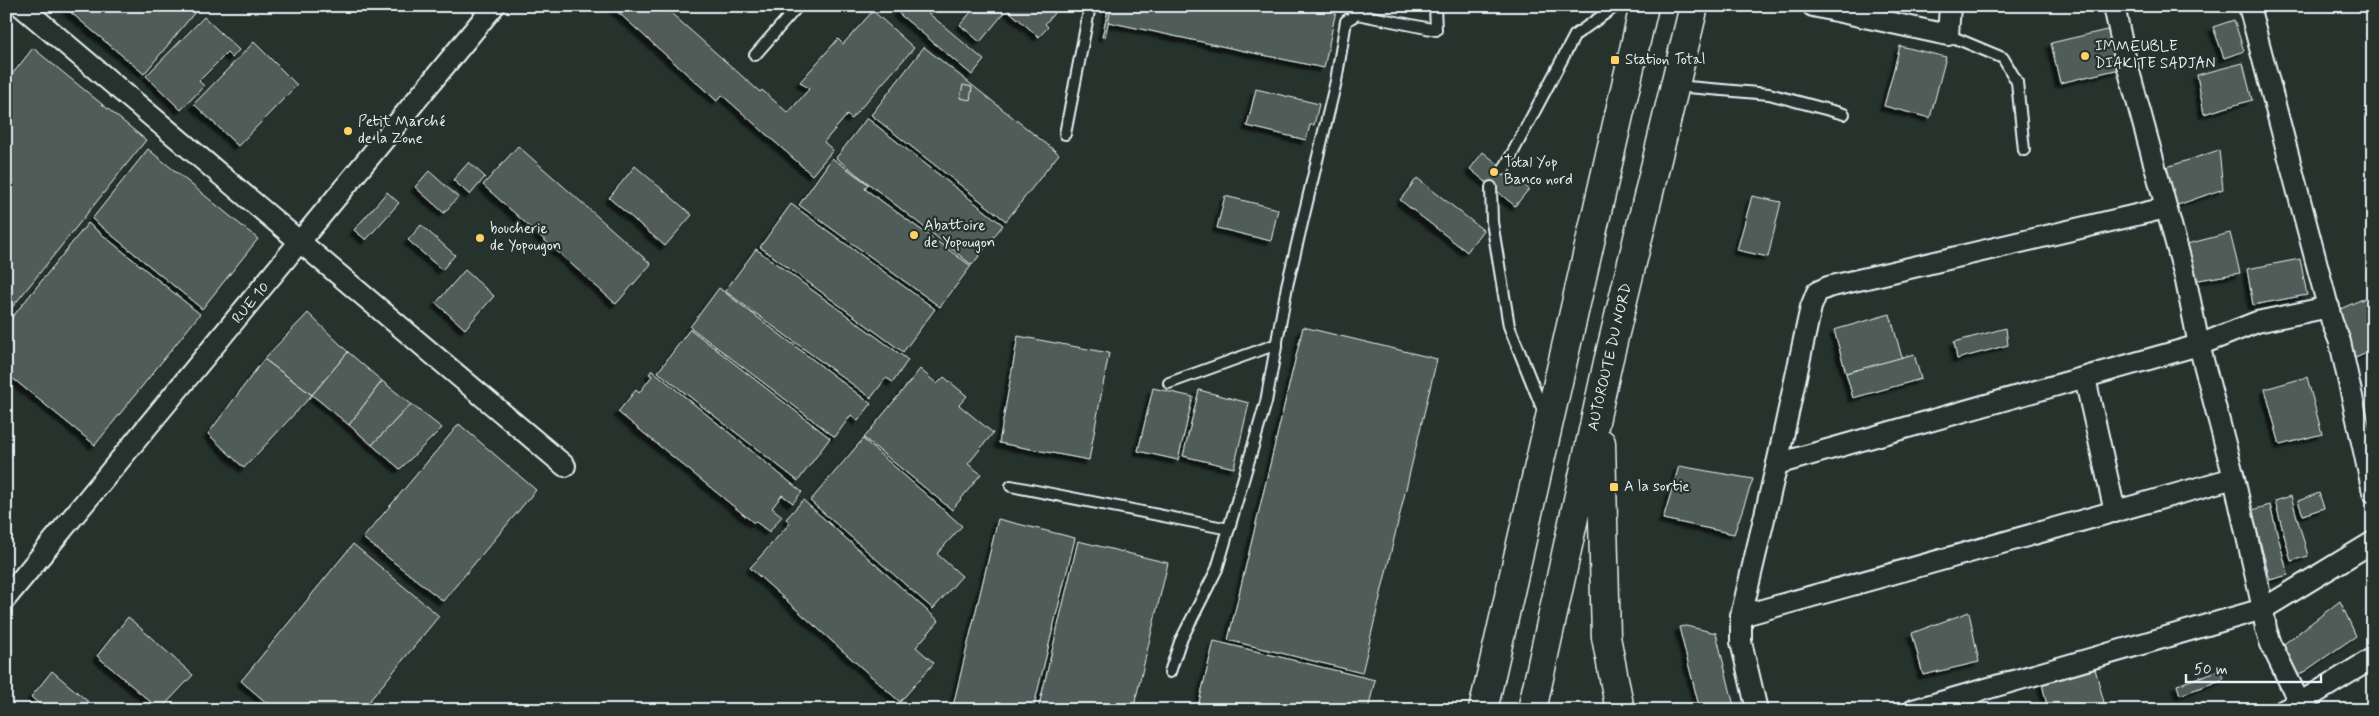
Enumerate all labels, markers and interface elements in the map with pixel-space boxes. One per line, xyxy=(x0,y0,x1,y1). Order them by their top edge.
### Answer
place label: IMMEUBLE DIAKITE SADJAN xyxy=(2095,37,2216,74)
place label: Station Total xyxy=(1625,50,1705,70)
marker: IMMEUBLE DIAKITE SADJAN xyxy=(2079,50,2091,62)
marker: Station Total xyxy=(1609,54,1621,66)
place label: Petit Marché de la Zone xyxy=(358,112,445,149)
marker: Petit Marché de la Zone xyxy=(342,125,354,137)
place label: Total Yop Banco nord xyxy=(1504,153,1573,190)
marker: Total Yop Banco nord xyxy=(1488,166,1500,178)
place label: Abattoire de Yopougon xyxy=(924,216,995,253)
place label: boucherie de Yopougon xyxy=(490,219,561,256)
marker: Abattoire de Yopougon xyxy=(908,229,920,241)
marker: boucherie de Yopougon xyxy=(474,232,486,244)
street label: RUE 10 xyxy=(228,278,274,328)
street label: AUTOROUTE DU NORD xyxy=(1583,281,1637,433)
place label: A la sortie xyxy=(1624,477,1690,497)
marker: A la sortie xyxy=(1608,481,1620,493)
scale bar xyxy=(2186,651,2322,683)
text: 50 m xyxy=(2194,660,2228,680)

